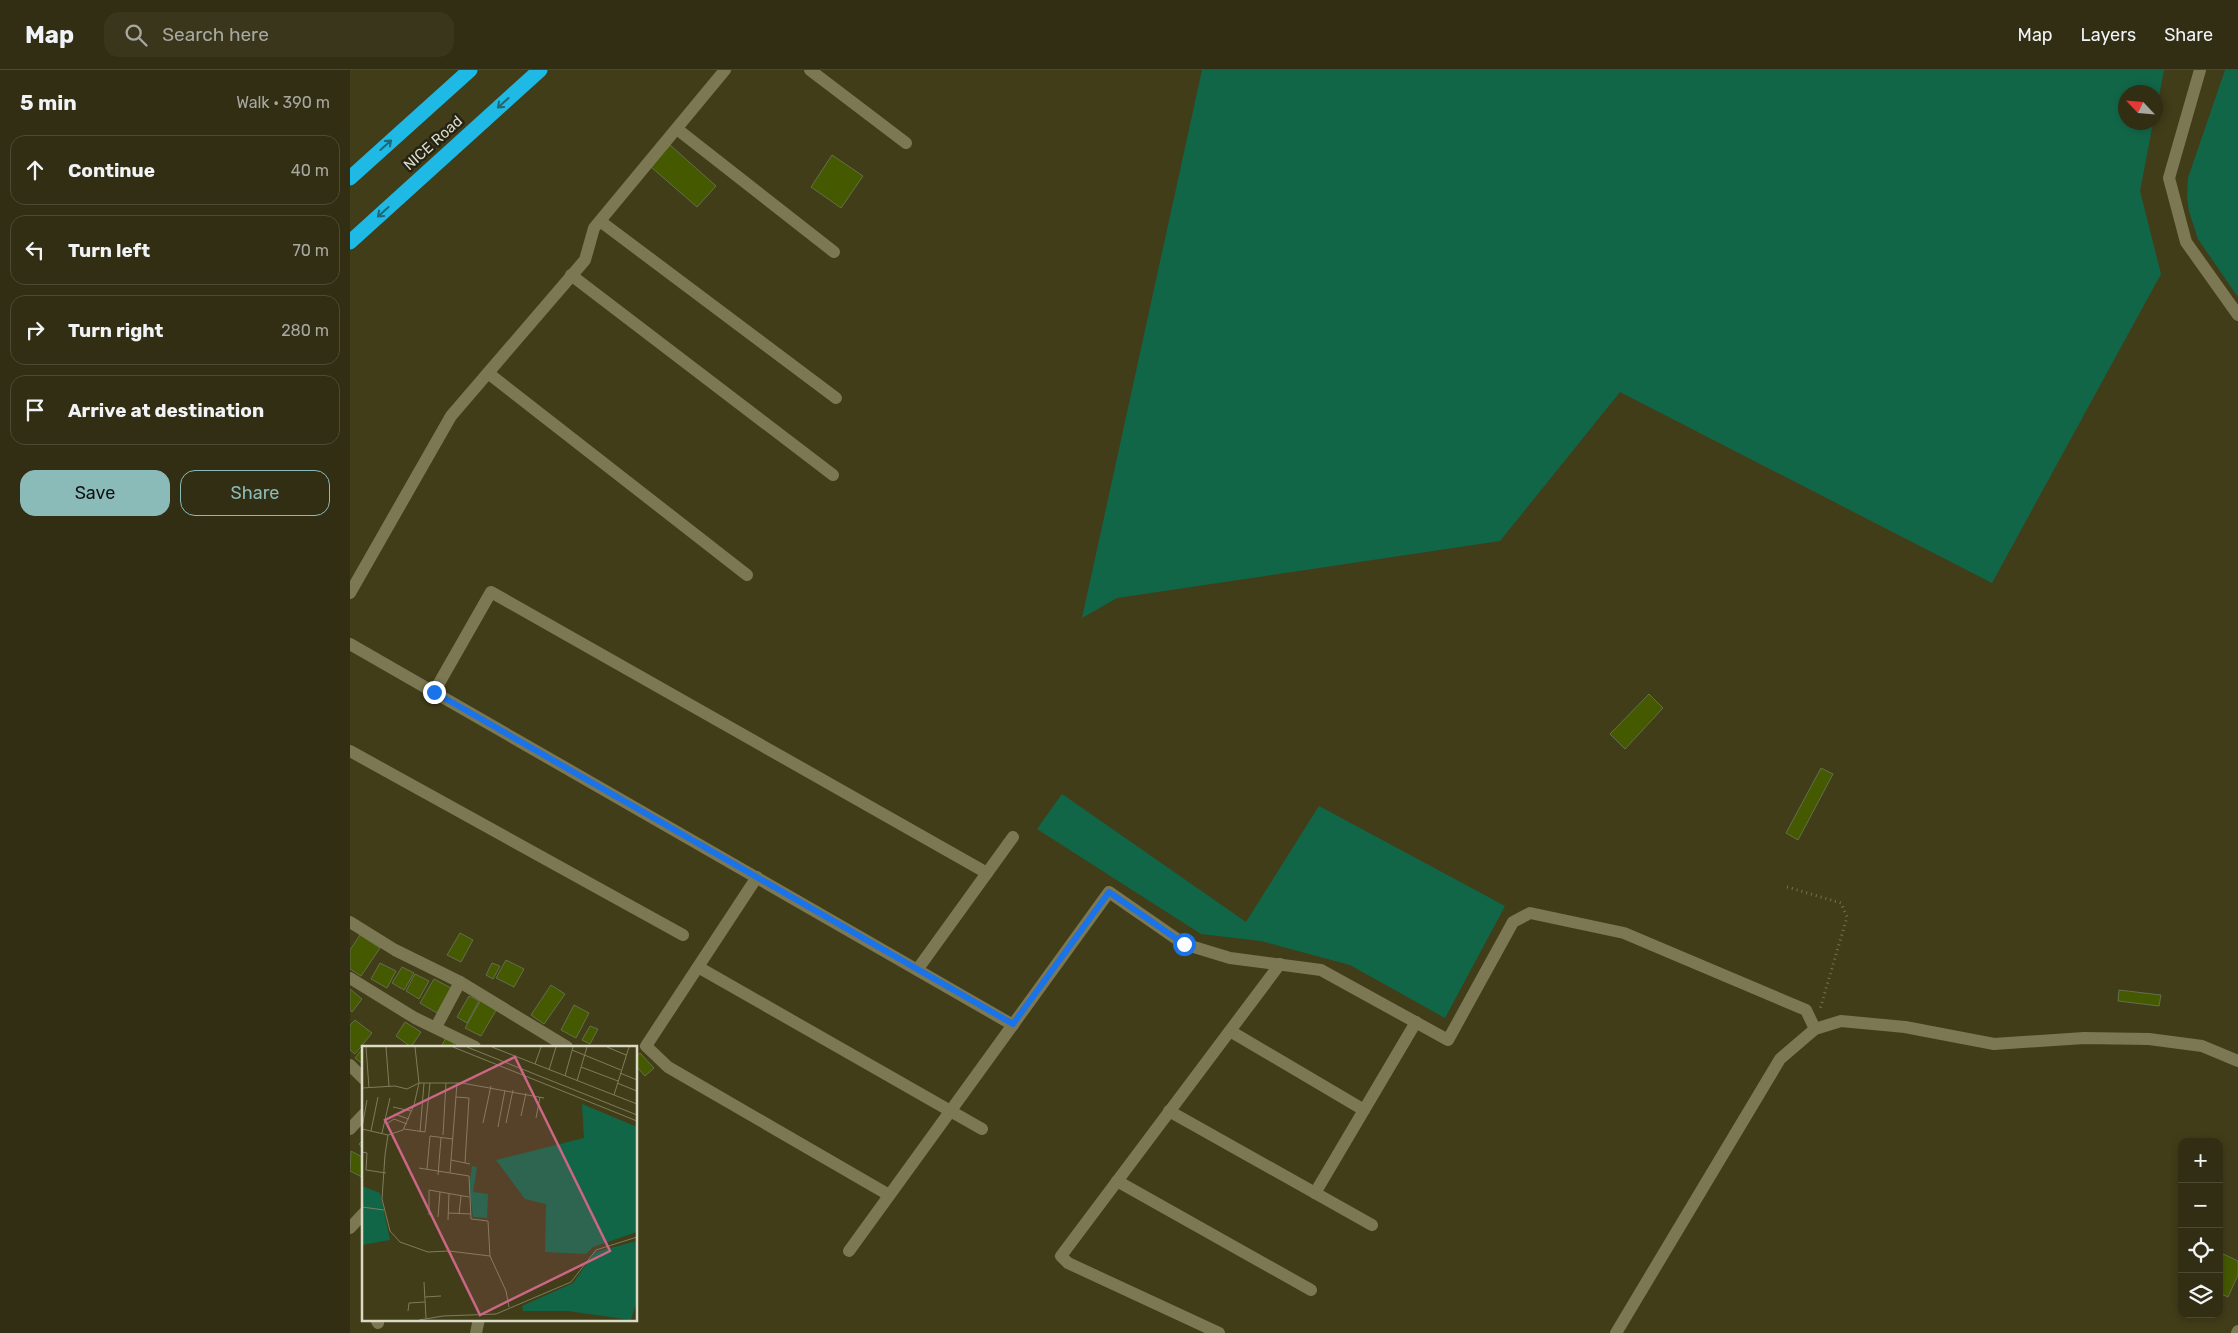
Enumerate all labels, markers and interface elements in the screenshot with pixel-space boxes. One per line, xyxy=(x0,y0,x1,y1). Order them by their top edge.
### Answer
search box xyxy=(104,12,454,57)
text: Map xyxy=(25,21,74,49)
icon: search xyxy=(122,21,150,49)
text: Search here xyxy=(162,23,269,46)
text: Map xyxy=(2018,24,2053,46)
text: Layers xyxy=(2081,24,2136,46)
text: Share xyxy=(2164,24,2213,46)
north arrow xyxy=(2118,85,2163,130)
text: 5 min xyxy=(20,90,77,115)
text: Walk · 390 m xyxy=(236,93,330,112)
one-way arrow xyxy=(497,97,510,109)
street label: NICE Road xyxy=(400,112,466,174)
one-way arrow xyxy=(380,140,393,151)
icon: ahead xyxy=(21,156,49,184)
text: Continue xyxy=(68,159,155,182)
text: 40 m xyxy=(291,161,329,180)
one-way arrow xyxy=(377,206,390,218)
icon: left xyxy=(21,236,49,264)
text: Turn left xyxy=(68,239,150,262)
text: 70 m xyxy=(292,241,329,260)
icon: right xyxy=(21,316,49,344)
text: Turn right xyxy=(68,319,163,342)
text: 280 m xyxy=(281,321,329,340)
icon: arrive xyxy=(21,396,49,424)
text: Arrive at destination xyxy=(68,399,264,422)
button: Save xyxy=(20,470,170,516)
button: Share xyxy=(180,470,330,516)
route end xyxy=(423,681,446,704)
route start xyxy=(1173,933,1196,956)
inset map xyxy=(362,1046,638,1320)
map controls xyxy=(2178,1138,2223,1318)
button: + xyxy=(2178,1138,2223,1183)
button: − xyxy=(2178,1183,2223,1228)
button: locate xyxy=(2178,1228,2223,1273)
button: layers xyxy=(2178,1273,2223,1318)

